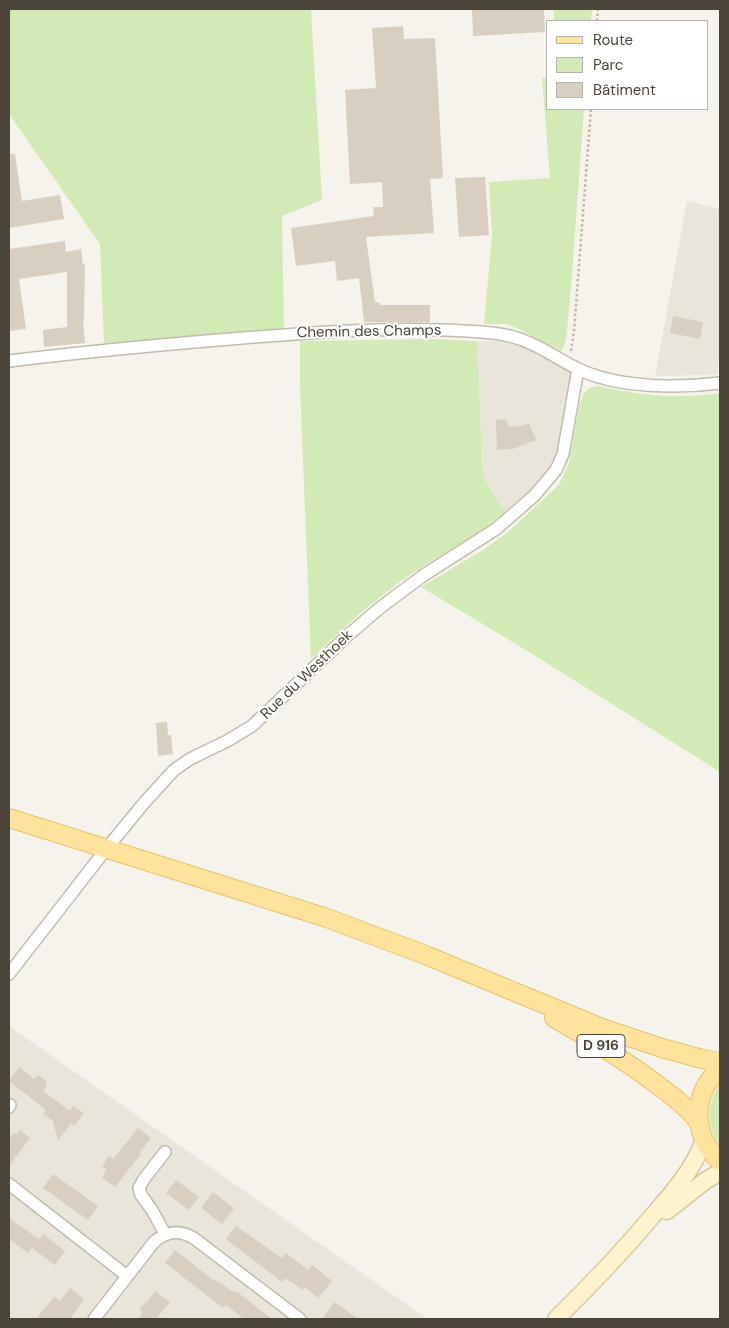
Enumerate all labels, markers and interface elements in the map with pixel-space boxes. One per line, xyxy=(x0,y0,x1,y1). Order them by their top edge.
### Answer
legend xyxy=(546,20,709,110)
text: Route xyxy=(593,30,633,50)
text: Parc xyxy=(593,55,623,75)
text: Bâtiment xyxy=(593,80,656,100)
street label: Chemin des Champs xyxy=(296,322,442,342)
street label: Rue du Westhoek xyxy=(257,627,357,723)
road number: D 916 xyxy=(577,1034,625,1058)

